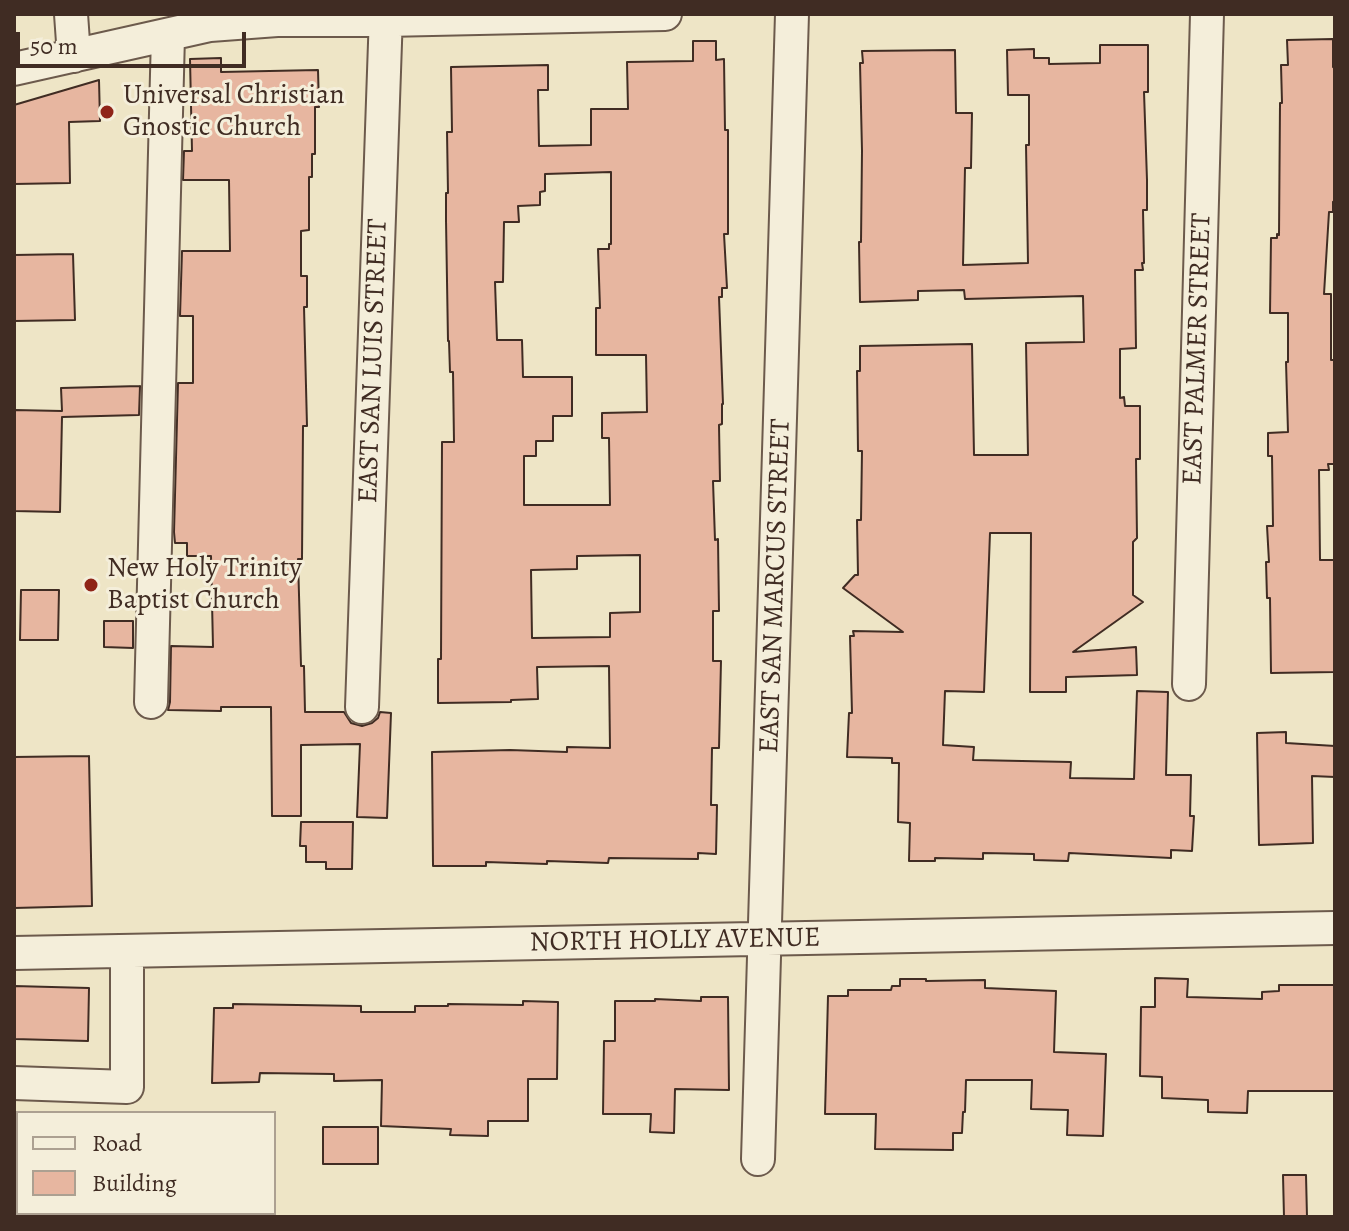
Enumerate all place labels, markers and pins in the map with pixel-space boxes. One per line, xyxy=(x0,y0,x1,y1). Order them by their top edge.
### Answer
place label: Universal Christian Gnostic Church xyxy=(123,79,345,145)
marker: Universal Christian Gnostic Church xyxy=(98,103,116,121)
place label: New Holy Trinity Baptist Church xyxy=(107,552,302,618)
marker: New Holy Trinity Baptist Church xyxy=(82,576,100,594)

